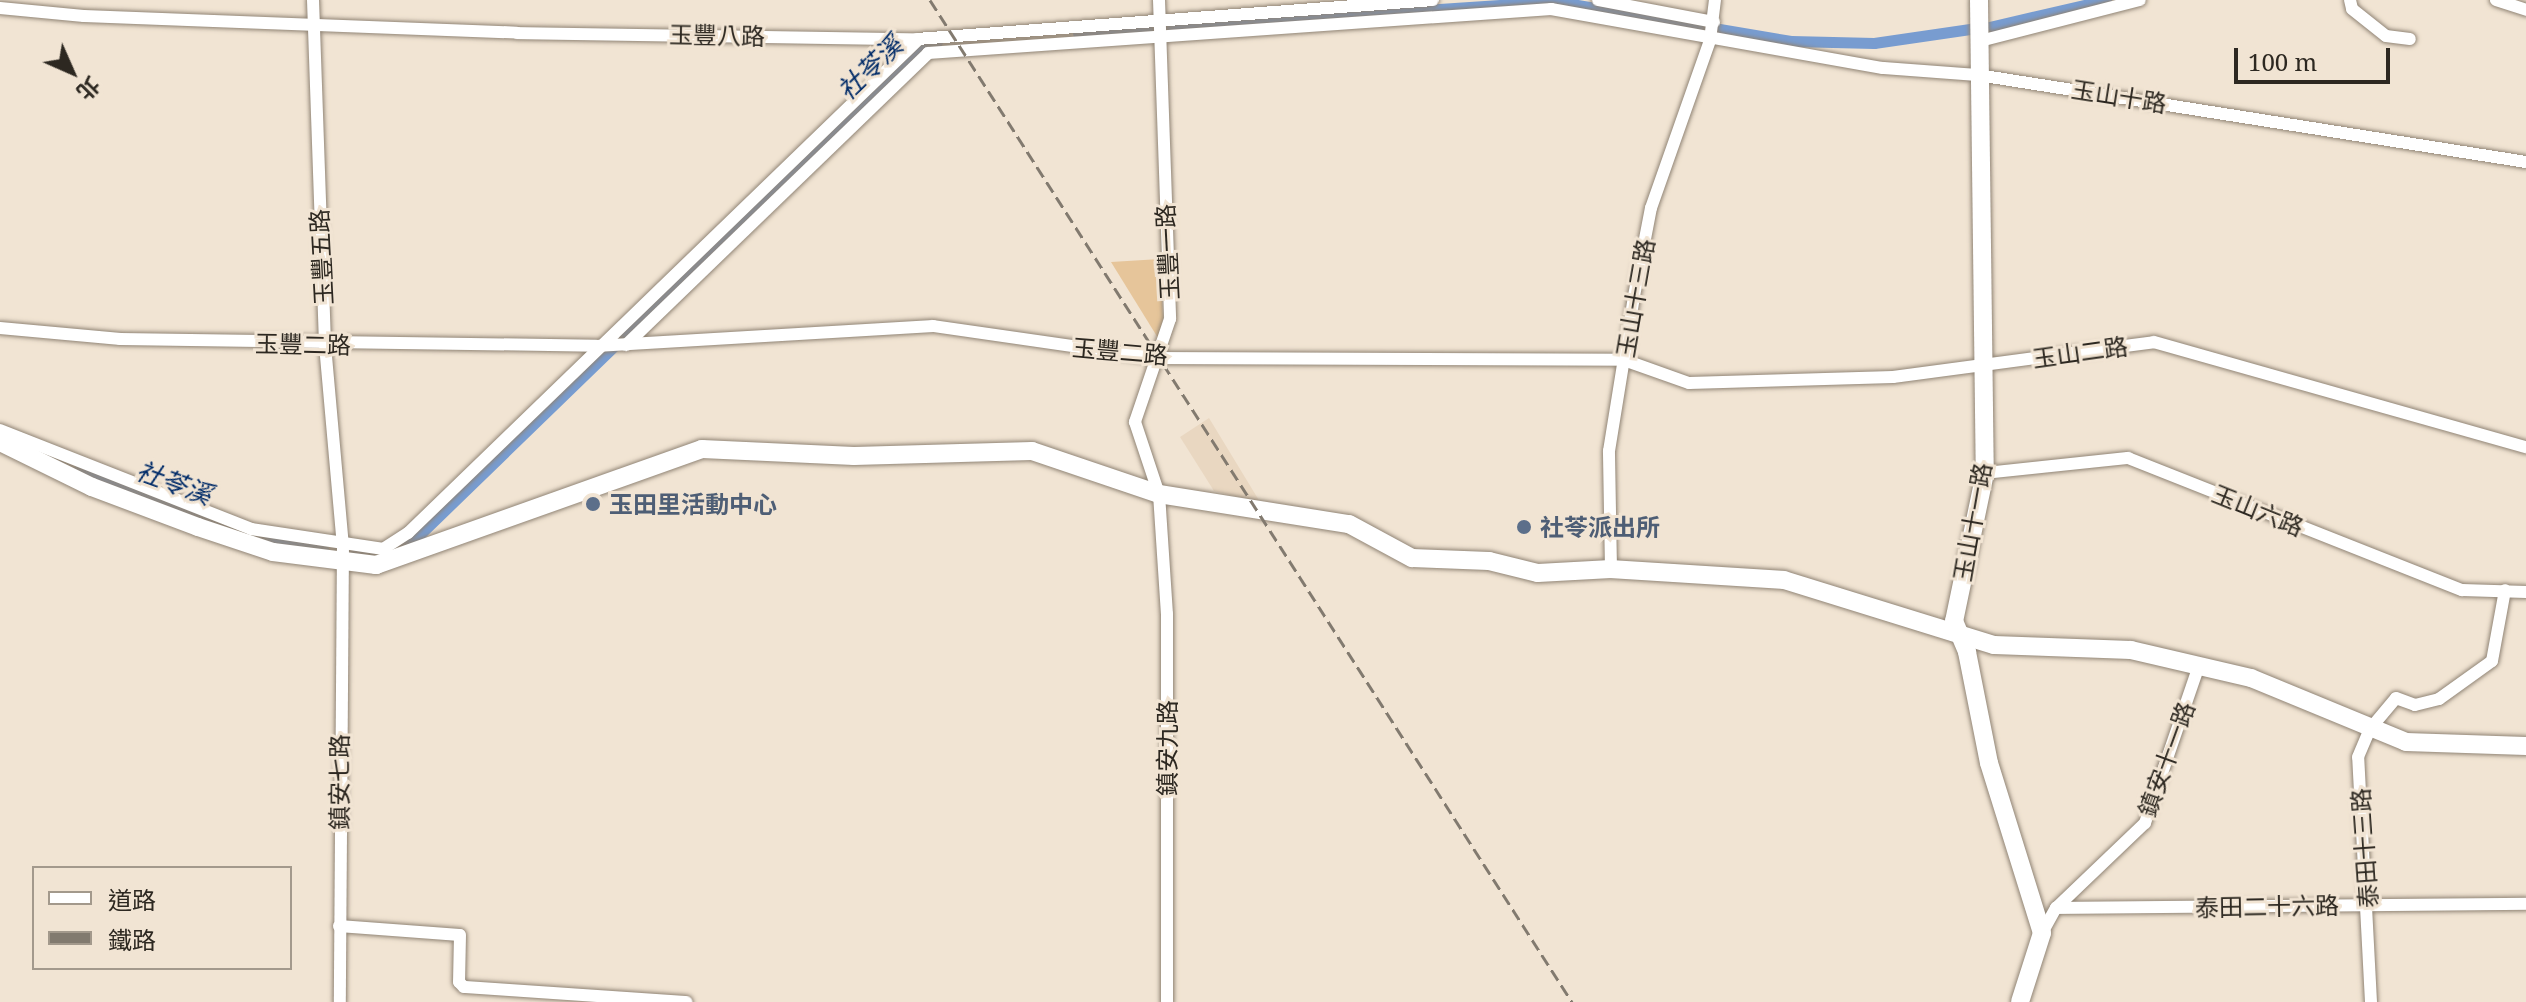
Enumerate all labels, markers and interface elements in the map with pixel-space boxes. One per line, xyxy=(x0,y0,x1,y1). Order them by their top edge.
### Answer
street label: 玉豐八路 xyxy=(669,20,765,50)
water label: 社苓溪 xyxy=(831,30,909,106)
north arrow xyxy=(32,32,112,112)
scale bar xyxy=(2238,32,2394,82)
text: 100 m xyxy=(2248,45,2317,78)
text: 北 xyxy=(71,71,107,107)
street label: 玉山十路 xyxy=(2069,74,2169,118)
street label: 玉豐一路 xyxy=(1150,203,1184,301)
street label: 玉豐五路 xyxy=(304,208,338,306)
street label: 玉山十三路 xyxy=(1610,236,1660,360)
street label: 玉豐二路 xyxy=(255,329,351,359)
street label: 玉山二路 xyxy=(2030,331,2130,373)
street label: 玉豐二路 xyxy=(1071,332,1169,370)
water label: 社苓溪 xyxy=(132,455,216,511)
street label: 玉山十一路 xyxy=(1947,460,1997,584)
street label: 玉山六路 xyxy=(2208,479,2308,541)
place label: 玉田里活動中心 xyxy=(609,490,777,518)
marker: 玉田里活動中心 xyxy=(584,495,602,513)
place label: 社苓派出所 xyxy=(1540,513,1660,541)
marker: 社苓派出所 xyxy=(1515,518,1533,536)
street label: 鎮安十一路 xyxy=(2132,698,2200,820)
street label: 鎮安九路 xyxy=(1153,700,1181,796)
street label: 鎮安七路 xyxy=(325,734,353,830)
street label: 泰田十三路 xyxy=(2345,787,2383,909)
legend xyxy=(32,866,292,970)
text: 道路 xyxy=(108,883,156,916)
street label: 泰田二十六路 xyxy=(2195,890,2339,922)
text: 鐵路 xyxy=(108,923,156,956)

